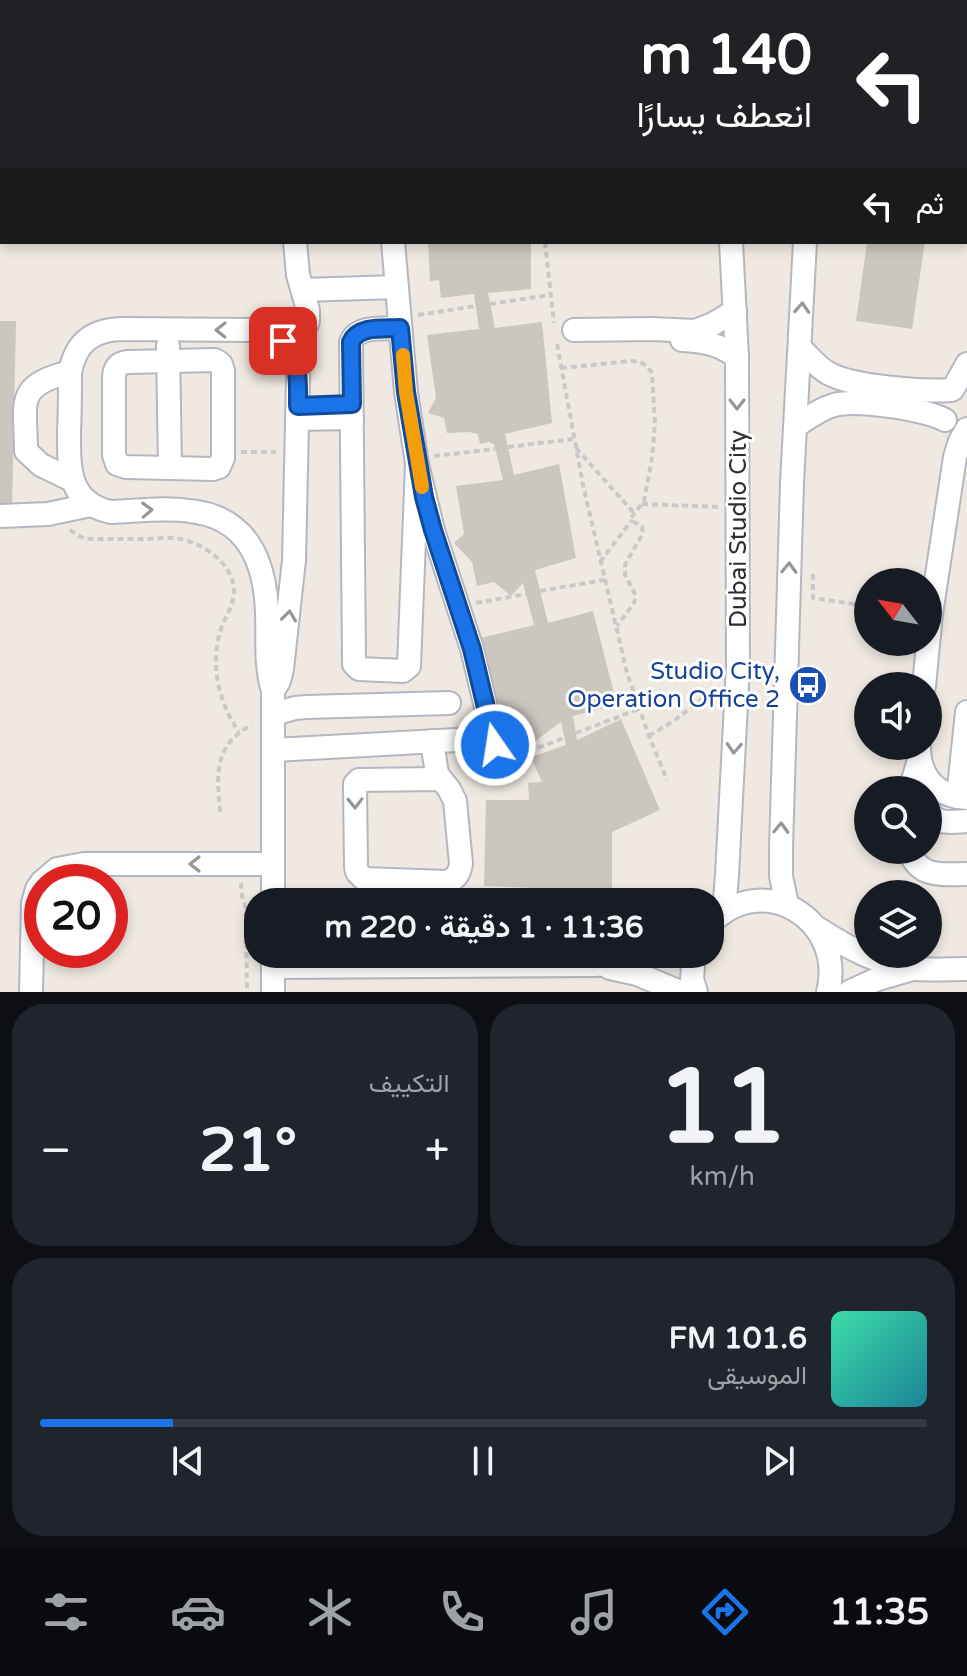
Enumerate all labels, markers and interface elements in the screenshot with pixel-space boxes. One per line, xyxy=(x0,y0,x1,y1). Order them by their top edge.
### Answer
text: 140 m xyxy=(641,22,812,89)
icon: left xyxy=(840,32,944,136)
text: انعطف يسارًا xyxy=(636,94,812,137)
icon: left xyxy=(856,184,900,228)
text: ثم xyxy=(916,186,944,223)
one-way arrow xyxy=(793,302,810,315)
pin xyxy=(249,307,317,375)
icon: arrive xyxy=(261,319,305,363)
one-way arrow xyxy=(214,321,227,339)
one-way arrow xyxy=(728,398,746,411)
street label: Dubai Studio City xyxy=(724,430,753,628)
one-way arrow xyxy=(141,502,154,519)
one-way arrow xyxy=(781,561,798,574)
north arrow xyxy=(854,568,942,656)
map controls xyxy=(854,568,942,968)
one-way arrow xyxy=(280,609,297,623)
place label: Studio City, Operation Office 2 xyxy=(567,657,780,714)
bus stop icon: Studio City, Operation Office 2 xyxy=(787,664,829,706)
button: sound xyxy=(854,672,942,760)
position arrow xyxy=(453,703,537,787)
one-way arrow xyxy=(725,742,742,755)
button: search xyxy=(854,776,942,864)
one-way arrow xyxy=(346,797,363,810)
one-way arrow xyxy=(773,821,790,834)
one-way arrow xyxy=(188,855,201,873)
speed limit sign: 20 xyxy=(24,864,128,968)
button: layers xyxy=(854,880,942,968)
text: 11:36 · 1 دقيقة · 220 m xyxy=(324,909,644,946)
text: 11 xyxy=(657,1046,788,1171)
text: التكييف xyxy=(369,1068,450,1099)
text: 21° xyxy=(199,1115,297,1187)
text: − xyxy=(40,1125,71,1178)
text: + xyxy=(425,1125,449,1178)
text: km/h xyxy=(690,1161,755,1192)
text: 101.6 FM xyxy=(669,1320,807,1357)
text: الموسيقى xyxy=(707,1360,807,1391)
icon: previous xyxy=(166,1439,210,1483)
icon: pause xyxy=(461,1439,505,1483)
icon: next xyxy=(757,1439,801,1483)
icon: filters xyxy=(38,1584,94,1640)
icon: car xyxy=(170,1584,226,1640)
icon: climate xyxy=(302,1584,358,1640)
icon: phone xyxy=(434,1584,490,1640)
icon: music xyxy=(566,1584,622,1640)
icon: directions xyxy=(697,1584,753,1640)
text: 11:35 xyxy=(829,1591,929,1634)

